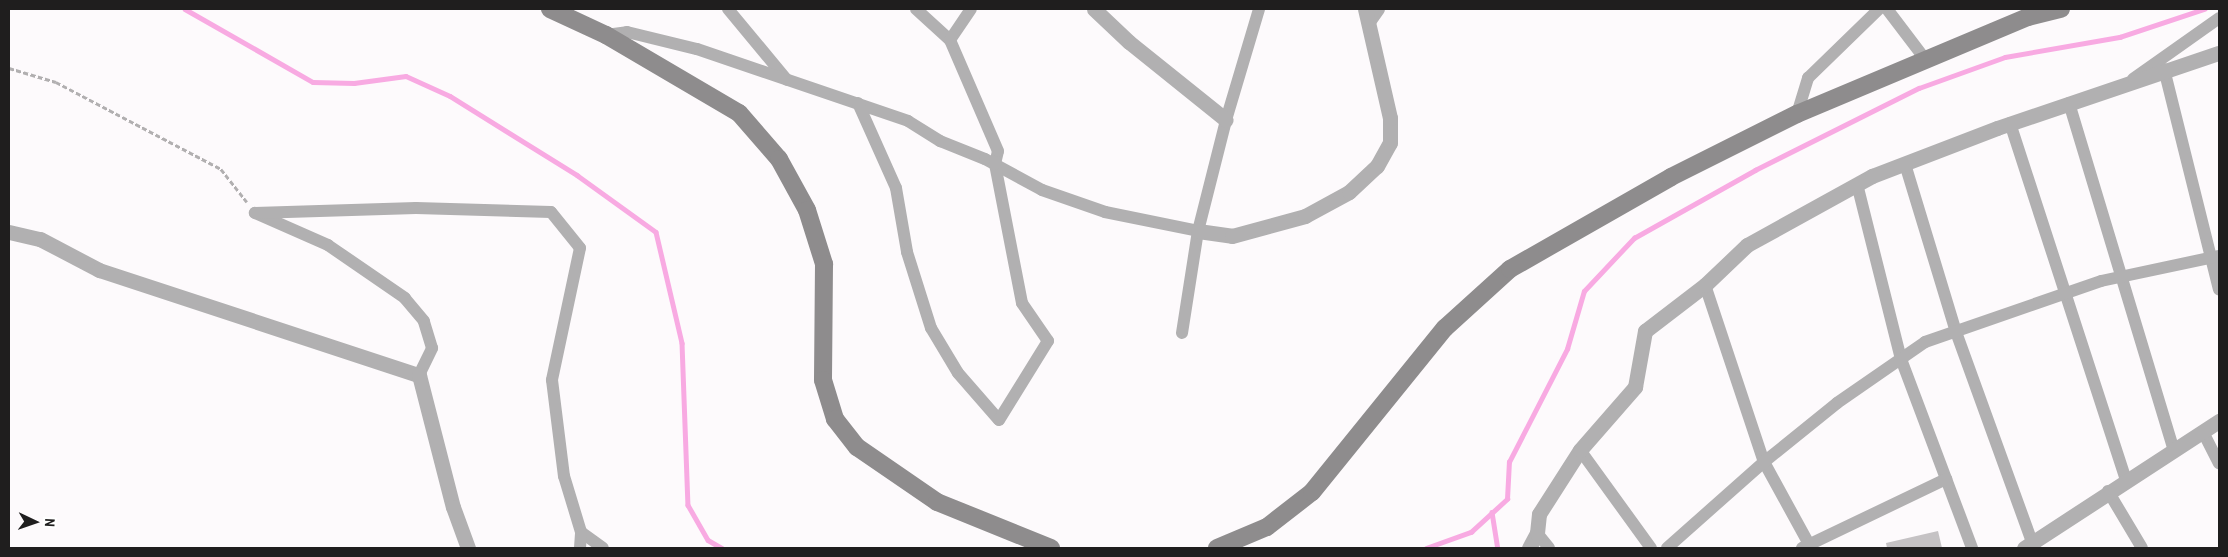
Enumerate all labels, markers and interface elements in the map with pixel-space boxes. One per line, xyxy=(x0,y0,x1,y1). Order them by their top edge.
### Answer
north arrow xyxy=(10,497,60,547)
text: N xyxy=(41,518,59,527)

